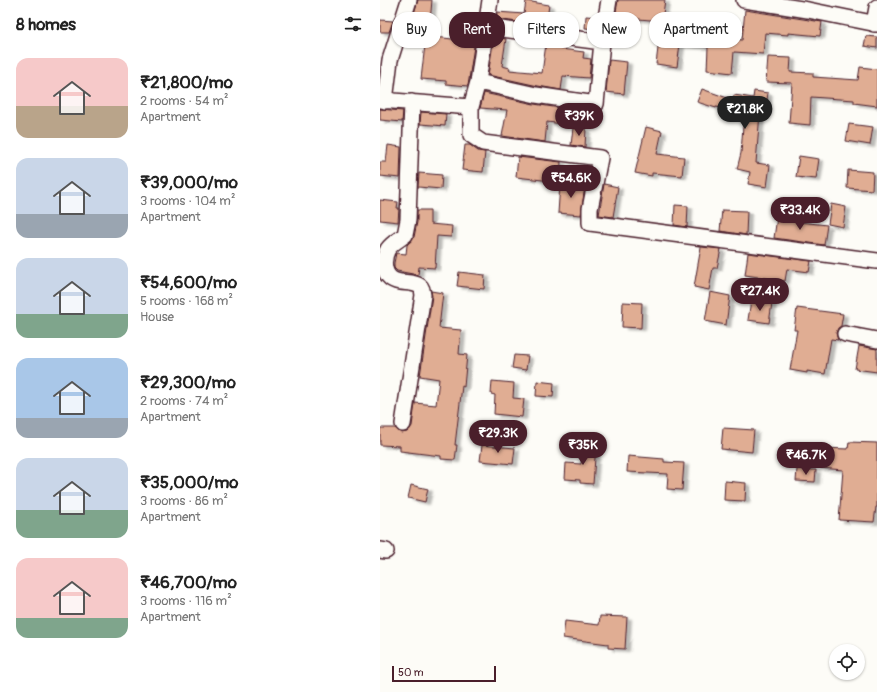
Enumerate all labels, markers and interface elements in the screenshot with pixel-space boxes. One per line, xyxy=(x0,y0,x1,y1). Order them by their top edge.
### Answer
chip: Buy xyxy=(392,12,441,48)
chip: Rent xyxy=(449,12,505,48)
chip: Filters xyxy=(513,12,579,48)
chip: New xyxy=(587,12,641,48)
chip: Apartment xyxy=(649,12,742,48)
icon: filters xyxy=(342,13,364,35)
text: 8 homes xyxy=(16,14,76,35)
text: ₹21,800/mo xyxy=(140,72,233,93)
icon: home xyxy=(48,74,96,122)
text: 2 rooms · 54 m² xyxy=(140,93,228,109)
pin: ₹21.8K xyxy=(712,96,778,130)
text: ₹21.8K xyxy=(726,101,764,117)
pin: ₹39K xyxy=(555,103,603,137)
text: ₹39K xyxy=(564,108,594,124)
text: Apartment xyxy=(140,109,201,125)
pin: ₹54.6K xyxy=(538,165,604,199)
text: ₹54.6K xyxy=(551,170,591,186)
text: ₹39,000/mo xyxy=(140,172,238,193)
icon: home xyxy=(48,174,96,222)
text: 3 rooms · 104 m² xyxy=(140,193,235,209)
pin: ₹33.4K xyxy=(767,197,833,231)
text: ₹33.4K xyxy=(780,202,820,218)
text: Apartment xyxy=(140,209,201,225)
text: ₹54,600/mo xyxy=(140,272,237,293)
icon: home xyxy=(48,274,96,322)
pin: ₹27.4K xyxy=(727,278,793,312)
text: ₹27.4K xyxy=(740,283,780,299)
text: 5 rooms · 168 m² xyxy=(140,293,233,309)
text: House xyxy=(140,309,174,325)
text: ₹29,300/mo xyxy=(140,372,236,393)
icon: home xyxy=(48,374,96,422)
text: 2 rooms · 74 m² xyxy=(140,393,228,409)
text: Apartment xyxy=(140,409,201,425)
pin: ₹29.3K xyxy=(465,420,531,454)
text: ₹29.3K xyxy=(478,425,518,441)
pin: ₹35K xyxy=(559,432,607,466)
text: ₹35K xyxy=(568,437,598,453)
pin: ₹46.7K xyxy=(773,442,839,476)
text: ₹46.7K xyxy=(786,447,826,463)
text: ₹35,000/mo xyxy=(140,472,238,493)
icon: home xyxy=(48,474,96,522)
text: 3 rooms · 86 m² xyxy=(140,493,228,509)
text: Apartment xyxy=(140,509,201,525)
text: ₹46,700/mo xyxy=(140,572,237,593)
icon: home xyxy=(48,574,96,622)
text: 3 rooms · 116 m² xyxy=(140,593,232,609)
text: Apartment xyxy=(140,609,201,625)
map controls xyxy=(829,644,865,680)
button: locate xyxy=(829,644,865,680)
scale bar xyxy=(392,664,496,683)
text: 50 m xyxy=(398,666,424,679)

